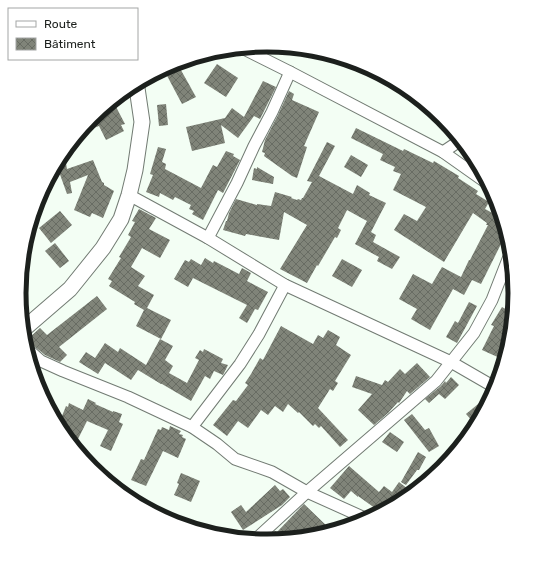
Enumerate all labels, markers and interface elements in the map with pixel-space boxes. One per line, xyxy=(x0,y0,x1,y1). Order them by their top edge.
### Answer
legend xyxy=(8,8,138,60)
text: Route xyxy=(44,17,78,31)
text: Bâtiment xyxy=(44,37,96,51)

